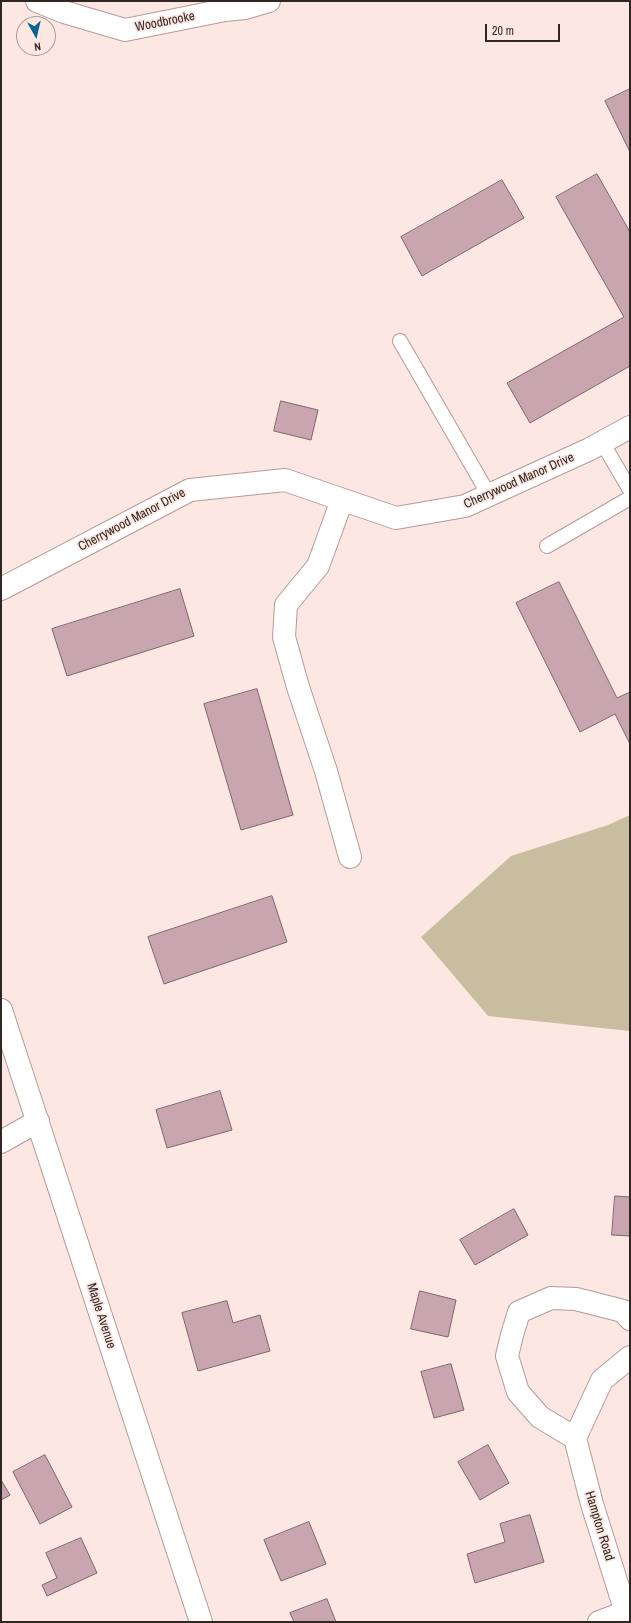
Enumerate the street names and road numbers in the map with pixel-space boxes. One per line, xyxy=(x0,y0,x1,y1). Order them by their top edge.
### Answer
street label: Woodbrooke xyxy=(134,9,196,35)
street label: Cherrywood Manor Drive xyxy=(461,450,577,512)
street label: Cherrywood Manor Drive xyxy=(76,485,188,555)
street label: Maple Avenue xyxy=(83,1281,119,1351)
street label: Hampton Road xyxy=(581,1489,617,1563)

